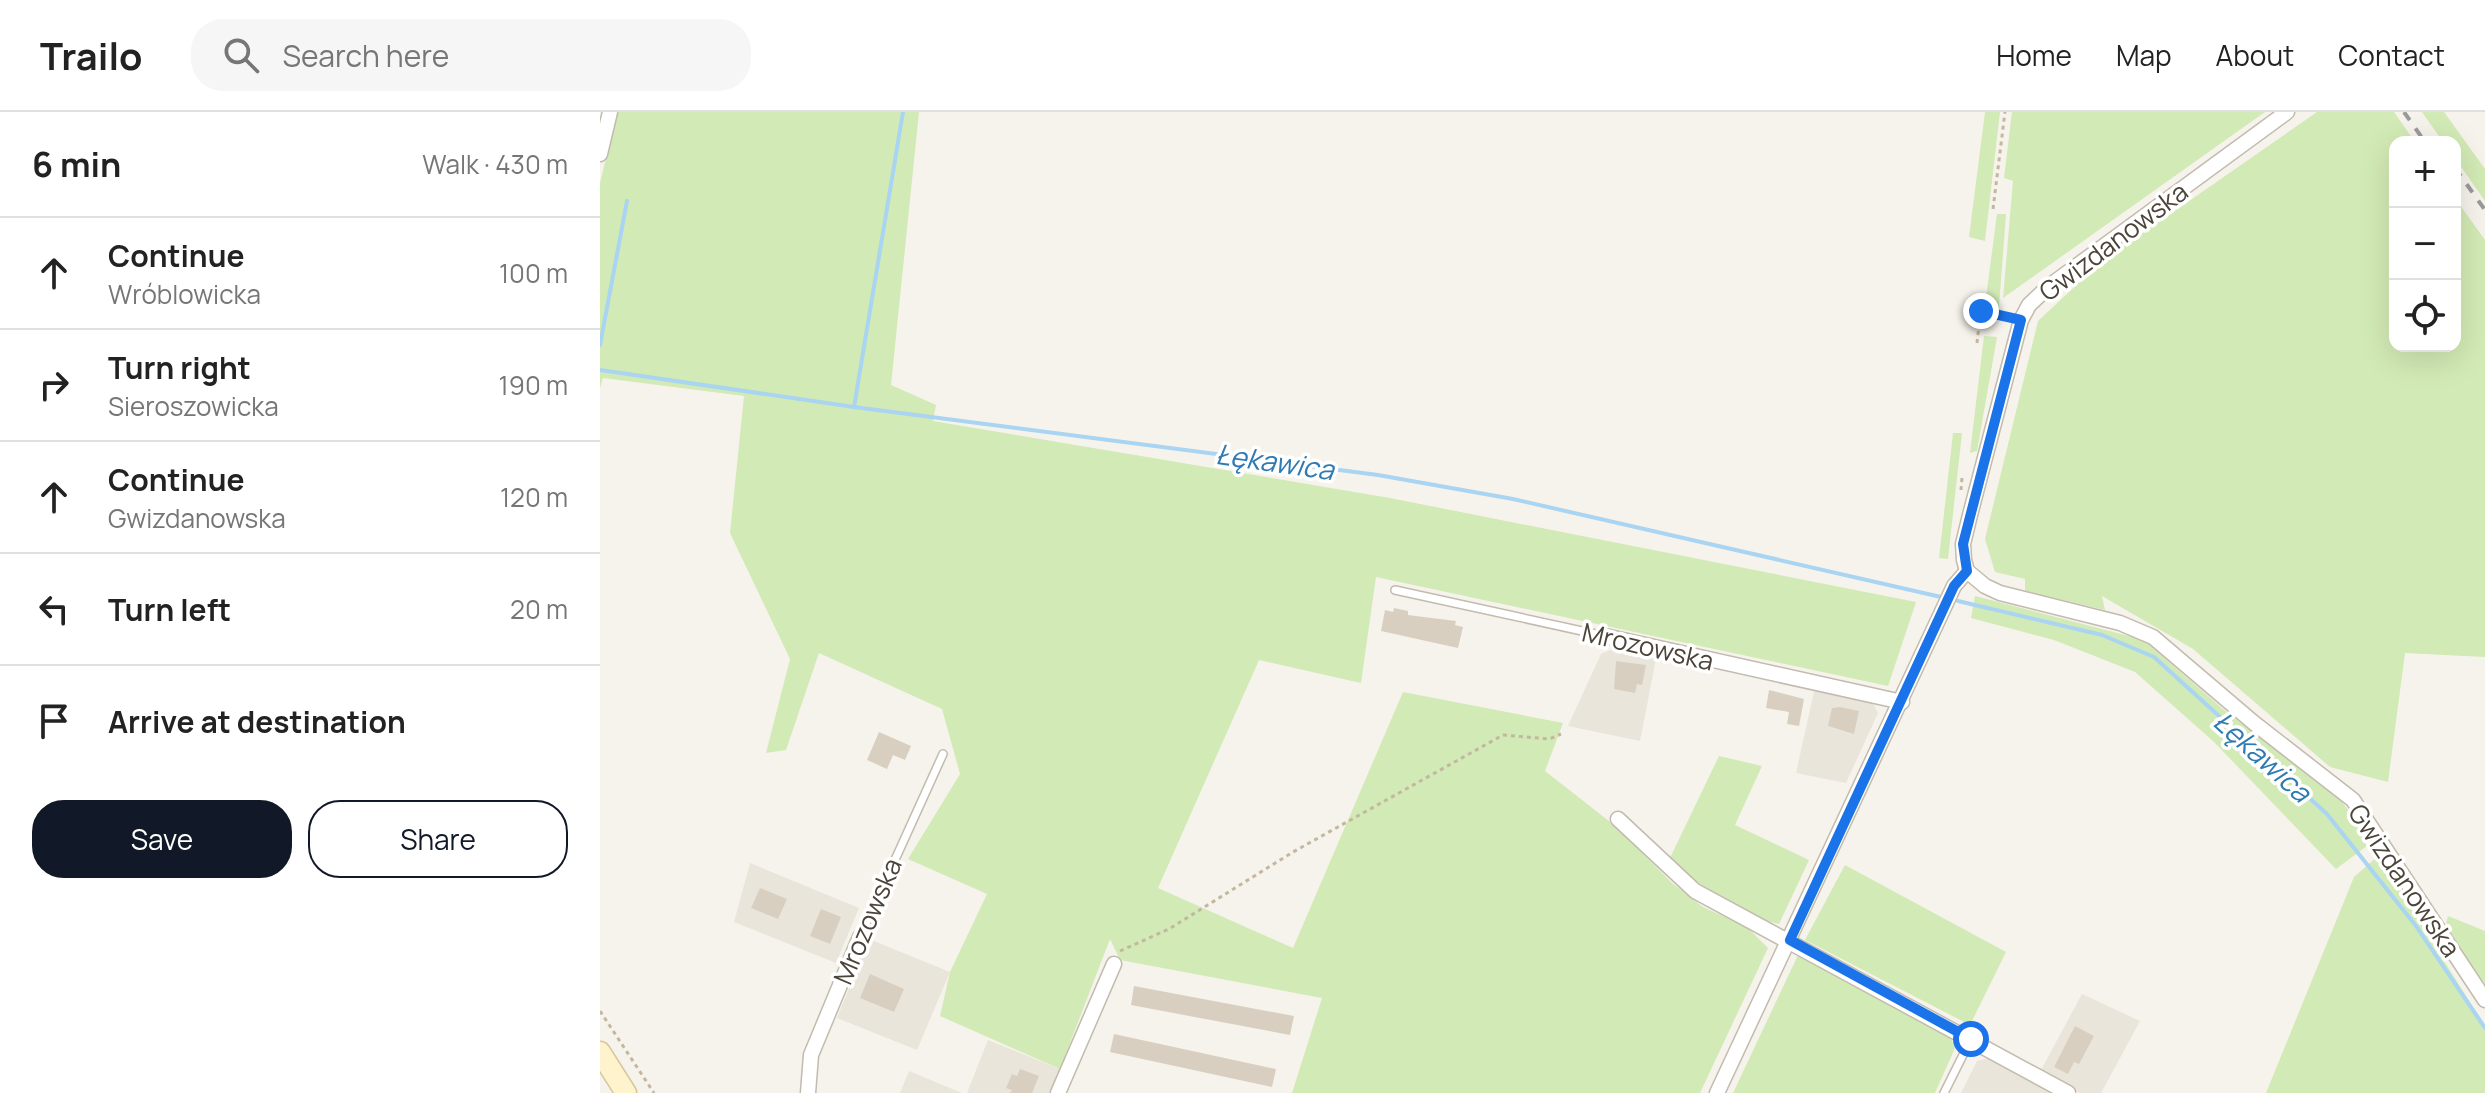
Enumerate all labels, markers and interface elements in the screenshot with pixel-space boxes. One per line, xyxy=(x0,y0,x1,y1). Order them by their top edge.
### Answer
search box xyxy=(191,19,751,91)
text: Trailo xyxy=(40,29,143,81)
icon: search xyxy=(219,33,263,77)
text: Search here xyxy=(283,35,449,76)
text: Home xyxy=(1996,36,2072,74)
text: Map xyxy=(2116,36,2172,74)
text: About xyxy=(2216,36,2294,74)
text: Contact xyxy=(2338,36,2445,74)
map controls xyxy=(2389,136,2461,352)
button: + xyxy=(2389,136,2461,208)
text: 6 min xyxy=(32,141,121,187)
text: Walk · 430 m xyxy=(422,146,568,182)
street label: Gwizdanowska xyxy=(2031,173,2195,309)
button: − xyxy=(2389,208,2461,280)
text: Continue xyxy=(108,235,244,276)
icon: ahead xyxy=(32,251,76,295)
text: 100 m xyxy=(499,255,568,291)
text: Wróblowicka xyxy=(108,276,261,312)
button: locate xyxy=(2389,280,2461,352)
route end xyxy=(1963,293,1999,329)
text: Turn right xyxy=(108,347,251,388)
icon: right xyxy=(32,363,76,407)
text: 190 m xyxy=(499,367,568,403)
text: Sieroszowicka xyxy=(108,388,279,424)
water label: Łękawica xyxy=(1214,434,1338,488)
text: Continue xyxy=(108,459,244,500)
icon: ahead xyxy=(32,475,76,519)
text: 120 m xyxy=(500,479,568,515)
text: Gwizdanowska xyxy=(108,500,286,536)
icon: left xyxy=(32,587,76,631)
text: Turn left xyxy=(108,589,231,630)
text: 20 m xyxy=(510,591,568,627)
street label: Mrozowska xyxy=(1579,613,1717,679)
icon: arrive xyxy=(32,699,76,743)
text: Arrive at destination xyxy=(108,701,406,742)
water label: Łękawica xyxy=(2206,702,2321,811)
street label: Gwizdanowska xyxy=(2340,796,2470,964)
button: Save xyxy=(32,800,292,878)
button: Share xyxy=(308,800,568,878)
street label: Mrozowska xyxy=(824,852,910,990)
route start xyxy=(1953,1021,1989,1057)

